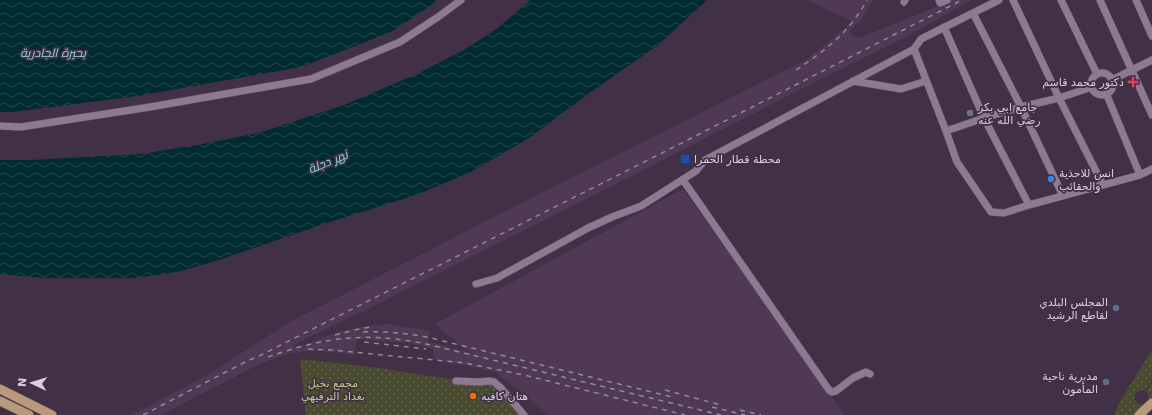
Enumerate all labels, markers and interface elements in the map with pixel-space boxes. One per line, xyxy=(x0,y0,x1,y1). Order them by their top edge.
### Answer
water label: بحيرة الجادرية xyxy=(20,46,87,60)
place label: دكتور محمد قاسم xyxy=(1042,76,1124,89)
marker: دكتور محمد قاسم xyxy=(1127,76,1139,88)
place label: جامع ابي بكر رضي الله عنه xyxy=(977,101,1041,127)
marker: جامع ابي بكر رضي الله عنه xyxy=(965,108,975,118)
water label: نهر دجلة xyxy=(306,147,352,176)
marker: محطة قطار الحمرا xyxy=(679,153,691,165)
place label: محطة قطار الحمرا xyxy=(694,153,781,166)
place label: انس للاحذية والحقائب xyxy=(1059,167,1114,193)
marker: انس للاحذية والحقائب xyxy=(1046,174,1056,184)
place label: المجلس البلدي لقاطع الرشيد xyxy=(1039,296,1108,322)
marker: المجلس البلدي لقاطع الرشيد xyxy=(1111,303,1121,313)
north arrow xyxy=(12,363,52,403)
place label: مديرية ناحية المأمون xyxy=(1042,370,1098,396)
text: N xyxy=(16,377,29,387)
park label: مجمع نخيل بغداد الترفيهي xyxy=(301,377,365,403)
marker: مديرية ناحية المأمون xyxy=(1101,377,1111,387)
place label: هتان كافيه xyxy=(481,390,528,403)
marker: هتان كافيه xyxy=(468,391,478,401)

